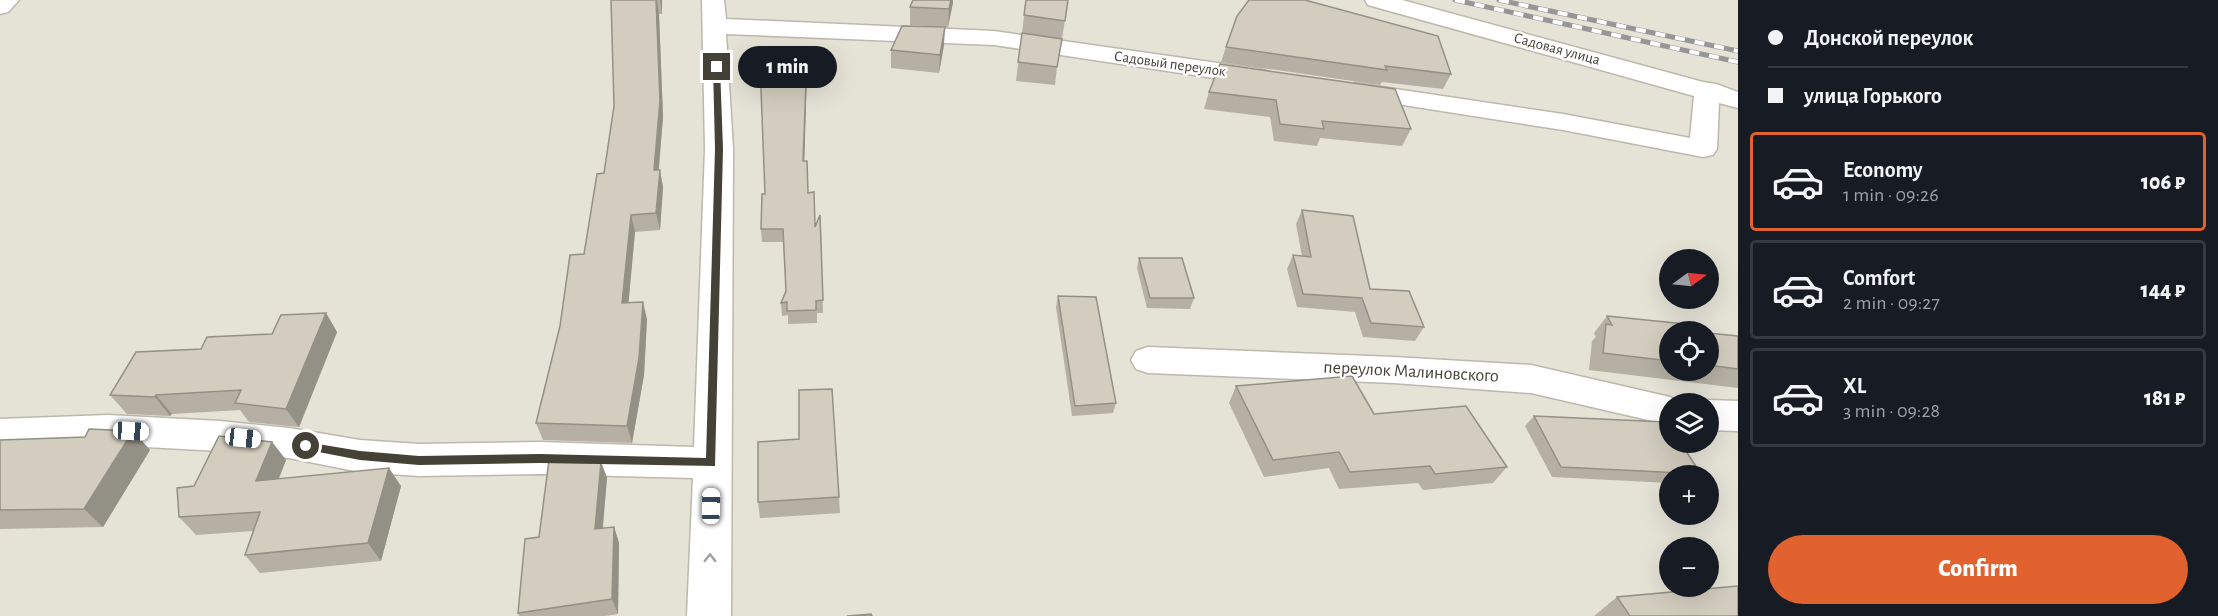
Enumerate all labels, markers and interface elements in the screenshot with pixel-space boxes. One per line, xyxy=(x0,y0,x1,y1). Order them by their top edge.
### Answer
text: Донской переулок xyxy=(1804,27,1973,49)
street label: Садовая улица xyxy=(1512,30,1602,68)
callout: 1 min xyxy=(738,46,837,88)
street label: Садовый переулок xyxy=(1113,49,1227,79)
route end xyxy=(703,53,730,80)
text: 1 min xyxy=(766,57,809,77)
text: улица Горького xyxy=(1804,85,1942,107)
icon: car xyxy=(1771,155,1825,209)
text: Economy xyxy=(1843,159,1923,181)
text: 106 ₽ xyxy=(2141,171,2185,193)
text: 1 min · 09:26 xyxy=(1843,185,1939,205)
north arrow xyxy=(1659,249,1719,309)
map controls xyxy=(1659,249,1719,597)
icon: car xyxy=(1771,263,1825,317)
text: Comfort xyxy=(1843,267,1915,289)
text: 144 ₽ xyxy=(2141,279,2185,301)
text: 2 min · 09:27 xyxy=(1843,293,1940,313)
button: locate xyxy=(1659,321,1719,381)
street label: переулок Малиновского xyxy=(1323,358,1499,386)
icon: car xyxy=(1771,371,1825,425)
text: XL xyxy=(1843,375,1866,397)
text: 181 ₽ xyxy=(2144,387,2185,409)
button: layers xyxy=(1659,393,1719,453)
text: 3 min · 09:28 xyxy=(1843,401,1940,421)
car xyxy=(113,421,149,441)
car xyxy=(224,427,262,449)
route start xyxy=(292,432,319,459)
button: + xyxy=(1659,465,1719,525)
car xyxy=(702,488,720,524)
button: Confirm xyxy=(1768,535,2188,604)
button: − xyxy=(1659,537,1719,597)
one-way arrow xyxy=(704,553,716,562)

